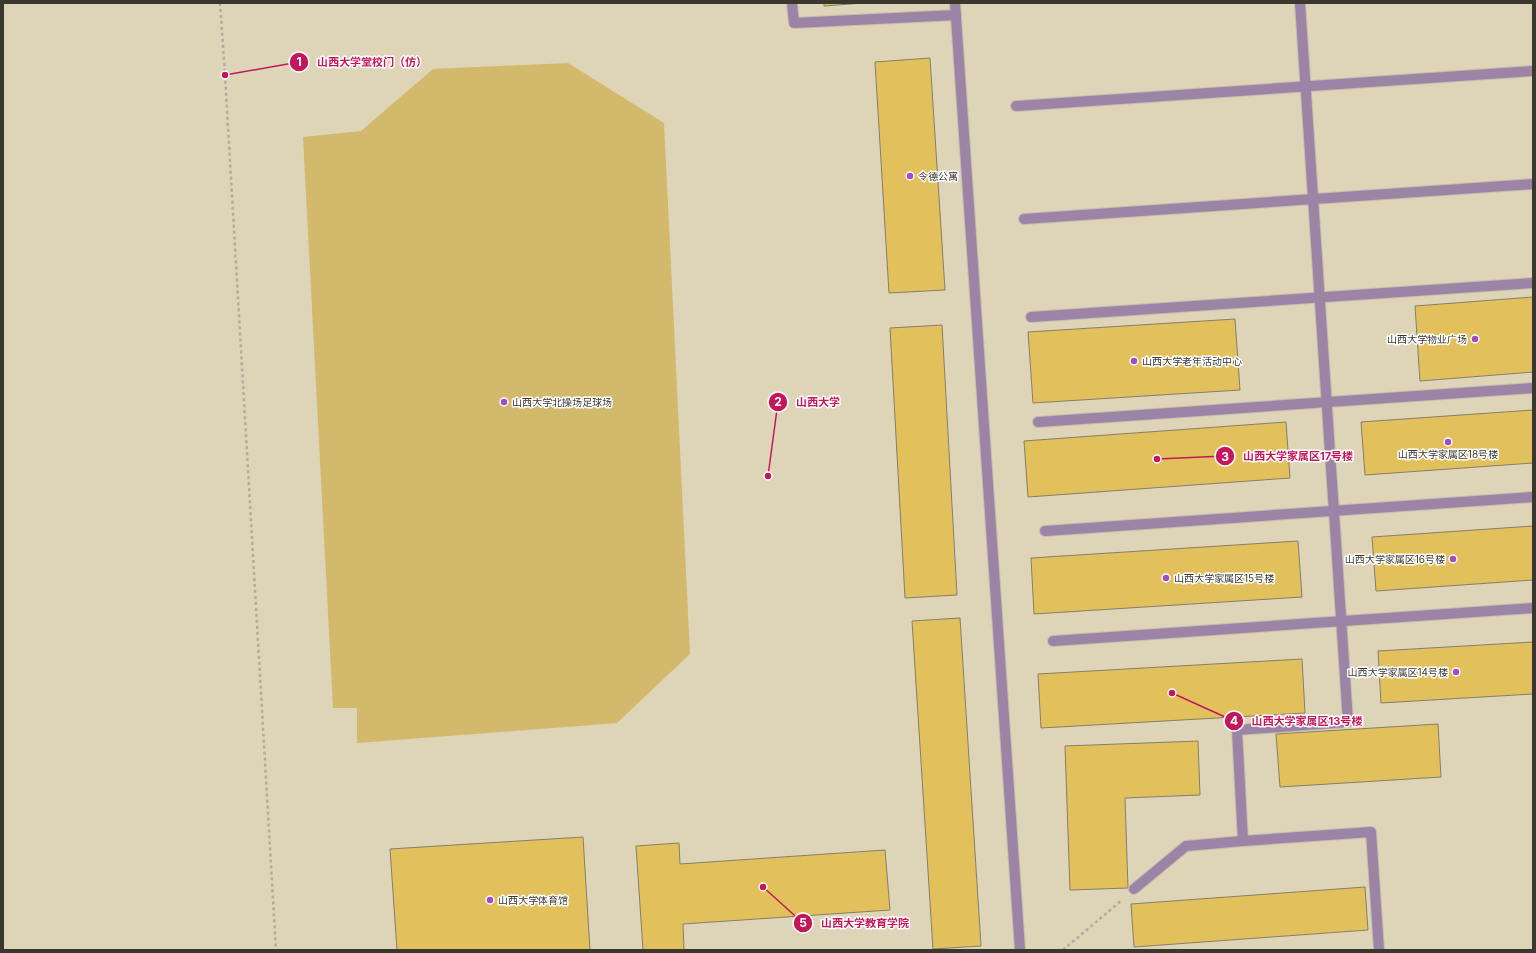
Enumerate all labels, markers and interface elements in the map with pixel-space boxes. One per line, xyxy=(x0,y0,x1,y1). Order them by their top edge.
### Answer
callout: 山西大学堂校门（仿） xyxy=(289,50,435,73)
text: 1 xyxy=(296,54,302,69)
text: 山西大学堂校门（仿） xyxy=(317,55,427,69)
place label: 令德公寓 xyxy=(918,170,958,182)
marker: 令德公寓 xyxy=(905,171,915,181)
place label: 山西大学物业广场 xyxy=(1387,333,1467,345)
marker: 山西大学物业广场 xyxy=(1470,334,1480,344)
place label: 山西大学老年活动中心 xyxy=(1142,355,1242,367)
marker: 山西大学老年活动中心 xyxy=(1129,356,1139,366)
callout: 山西大学 xyxy=(768,390,848,413)
text: 2 xyxy=(774,394,782,409)
text: 山西大学 xyxy=(796,395,840,409)
place label: 山西大学北操场足球场 xyxy=(512,396,612,408)
marker: 山西大学北操场足球场 xyxy=(499,397,509,407)
marker: 山西大学家属区18号楼 xyxy=(1443,437,1453,447)
callout: 山西大学家属区17号楼 xyxy=(1215,445,1361,468)
place label: 山西大学家属区18号楼 xyxy=(1398,448,1498,460)
text: 3 xyxy=(1221,449,1229,464)
text: 山西大学家属区17号楼 xyxy=(1243,449,1353,463)
place label: 山西大学家属区16号楼 xyxy=(1345,553,1445,565)
marker: 山西大学家属区16号楼 xyxy=(1448,554,1458,564)
place label: 山西大学家属区15号楼 xyxy=(1174,572,1274,584)
marker: 山西大学家属区15号楼 xyxy=(1161,573,1171,583)
place label: 山西大学家属区14号楼 xyxy=(1347,666,1448,678)
marker: 山西大学家属区14号楼 xyxy=(1451,667,1461,677)
callout: 山西大学家属区13号楼 xyxy=(1224,709,1371,732)
text: 4 xyxy=(1230,713,1238,728)
text: 山西大学家属区13号楼 xyxy=(1252,714,1362,728)
place label: 山西大学体育馆 xyxy=(498,894,568,906)
marker: 山西大学体育馆 xyxy=(485,895,495,905)
callout: 山西大学教育学院 xyxy=(793,911,917,934)
text: 5 xyxy=(799,915,807,930)
text: 山西大学教育学院 xyxy=(821,916,909,930)

